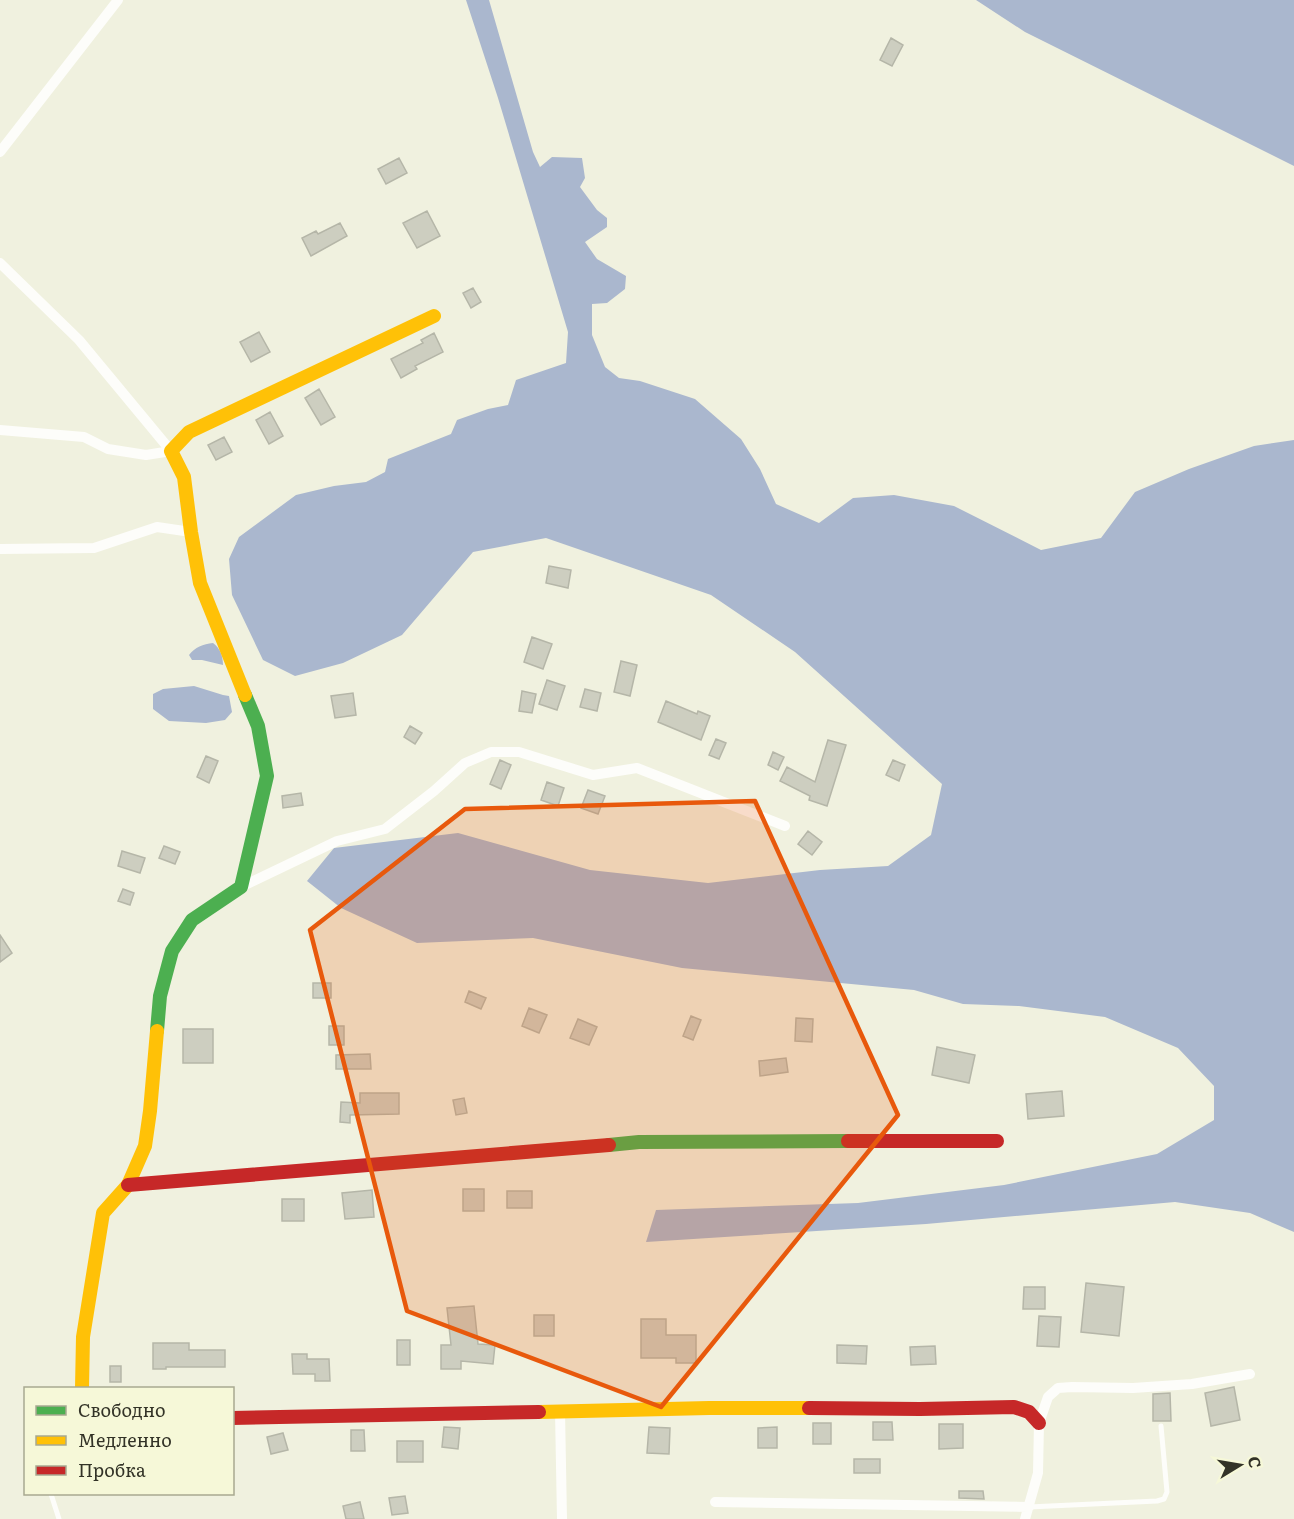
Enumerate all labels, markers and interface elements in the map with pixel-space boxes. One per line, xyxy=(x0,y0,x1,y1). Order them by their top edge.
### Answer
legend xyxy=(24,1387,234,1495)
text: Свободно xyxy=(78,1396,166,1423)
text: Медленно xyxy=(78,1426,172,1453)
north arrow xyxy=(1210,1435,1270,1495)
text: С xyxy=(1243,1454,1269,1470)
text: Пробка xyxy=(78,1456,146,1483)

